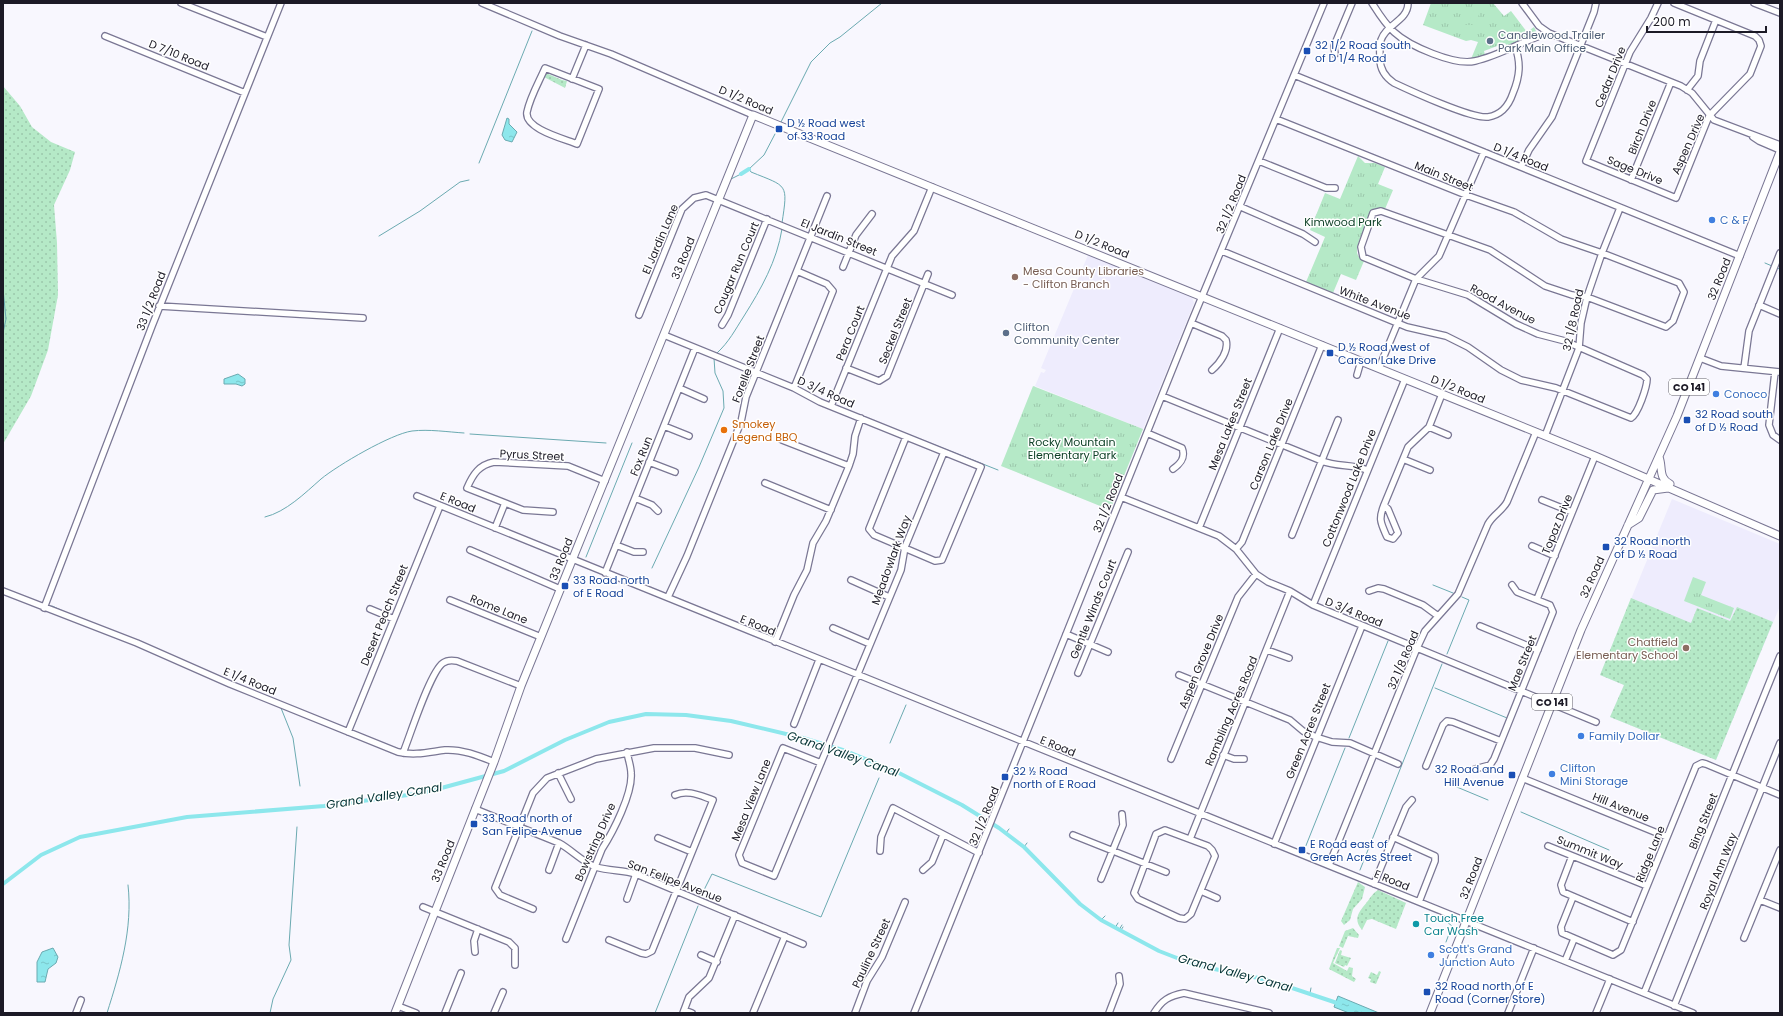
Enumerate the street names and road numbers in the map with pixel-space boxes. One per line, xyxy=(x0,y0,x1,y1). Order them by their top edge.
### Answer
street label: D 7/10 Road xyxy=(146,36,212,74)
street label: Cedar Drive xyxy=(1590,44,1630,110)
street label: D 1/2 Road xyxy=(716,81,776,119)
street label: Birch Drive xyxy=(1624,97,1660,157)
street label: Aspen Drive xyxy=(1667,111,1709,177)
street label: D 1/4 Road xyxy=(1491,139,1551,175)
street label: Sage Drive xyxy=(1605,152,1665,188)
street label: Main Street xyxy=(1412,157,1476,195)
street label: 32 1/2 Road xyxy=(1212,172,1250,236)
street label: El Jardin Lane xyxy=(638,201,682,277)
street label: El Jardin Street xyxy=(798,214,880,260)
street label: Cougar Run Court xyxy=(709,219,763,317)
street label: D 1/2 Road xyxy=(1072,226,1132,262)
street label: 33 Road xyxy=(667,234,699,282)
street label: 32 Road xyxy=(1703,255,1735,303)
street label: 33 1/2 Road xyxy=(132,269,170,333)
street label: Rood Avenue xyxy=(1467,280,1539,328)
street label: White Avenue xyxy=(1337,282,1413,324)
street label: 32 1/8 Road xyxy=(1559,288,1587,352)
street label: Seckel Street xyxy=(874,295,916,367)
street label: Pera Court xyxy=(832,303,868,363)
street label: Forelle Street xyxy=(728,333,768,405)
street label: D 1/2 Road xyxy=(1428,371,1488,407)
street label: D 3/4 Road xyxy=(795,372,857,412)
street label: Mesa Lakes Street xyxy=(1204,376,1256,472)
road number: CO 141 xyxy=(1669,379,1709,395)
street label: Carson Lake Drive xyxy=(1245,395,1297,492)
street label: Cottonwood Lake Drive xyxy=(1318,426,1380,550)
street label: Fox Run xyxy=(626,434,656,478)
street label: Pyrus Street xyxy=(499,445,565,465)
street label: 32 1/2 Road xyxy=(1089,471,1127,535)
street label: E Road xyxy=(438,488,478,516)
street label: Topaz Drive xyxy=(1538,491,1576,556)
street label: Meadowlark Way xyxy=(867,512,915,607)
street label: 33 Road xyxy=(545,535,577,583)
street label: 32 Road xyxy=(1576,553,1608,601)
street label: Gentle Winds Court xyxy=(1066,557,1120,661)
street label: Desert Peach Street xyxy=(356,562,412,668)
street label: Rome Lane xyxy=(468,590,530,628)
street label: D 3/4 Road xyxy=(1323,593,1385,631)
street label: E Road xyxy=(738,611,778,639)
street label: Aspen Grove Drive xyxy=(1175,611,1227,711)
street label: 32 1/8 Road xyxy=(1383,628,1423,692)
street label: Mae Street xyxy=(1504,633,1540,693)
street label: Rambling Acres Road xyxy=(1201,654,1261,768)
street label: E 1/4 Road xyxy=(221,663,279,699)
street label: Green Acres Street xyxy=(1281,681,1335,781)
road number: CO 141 xyxy=(1532,694,1572,710)
street label: E Road xyxy=(1038,732,1078,760)
street label: Mesa View Lane xyxy=(727,756,775,844)
street label: 32 1/2 Road xyxy=(965,784,1003,848)
street label: Hill Avenue xyxy=(1590,788,1652,826)
street label: Bing Street xyxy=(1685,791,1721,851)
street label: Bowstring Drive xyxy=(571,800,620,884)
street label: Ridge Lane xyxy=(1631,823,1669,885)
street label: Royal Ann Way xyxy=(1695,829,1741,912)
street label: Summit Way xyxy=(1554,831,1626,873)
street label: 33 Road xyxy=(427,837,459,885)
street label: 32 Road xyxy=(1456,854,1486,902)
street label: San Felipe Avenue xyxy=(625,856,725,906)
street label: E Road xyxy=(1372,866,1412,894)
street label: Pauline Street xyxy=(848,916,894,990)

